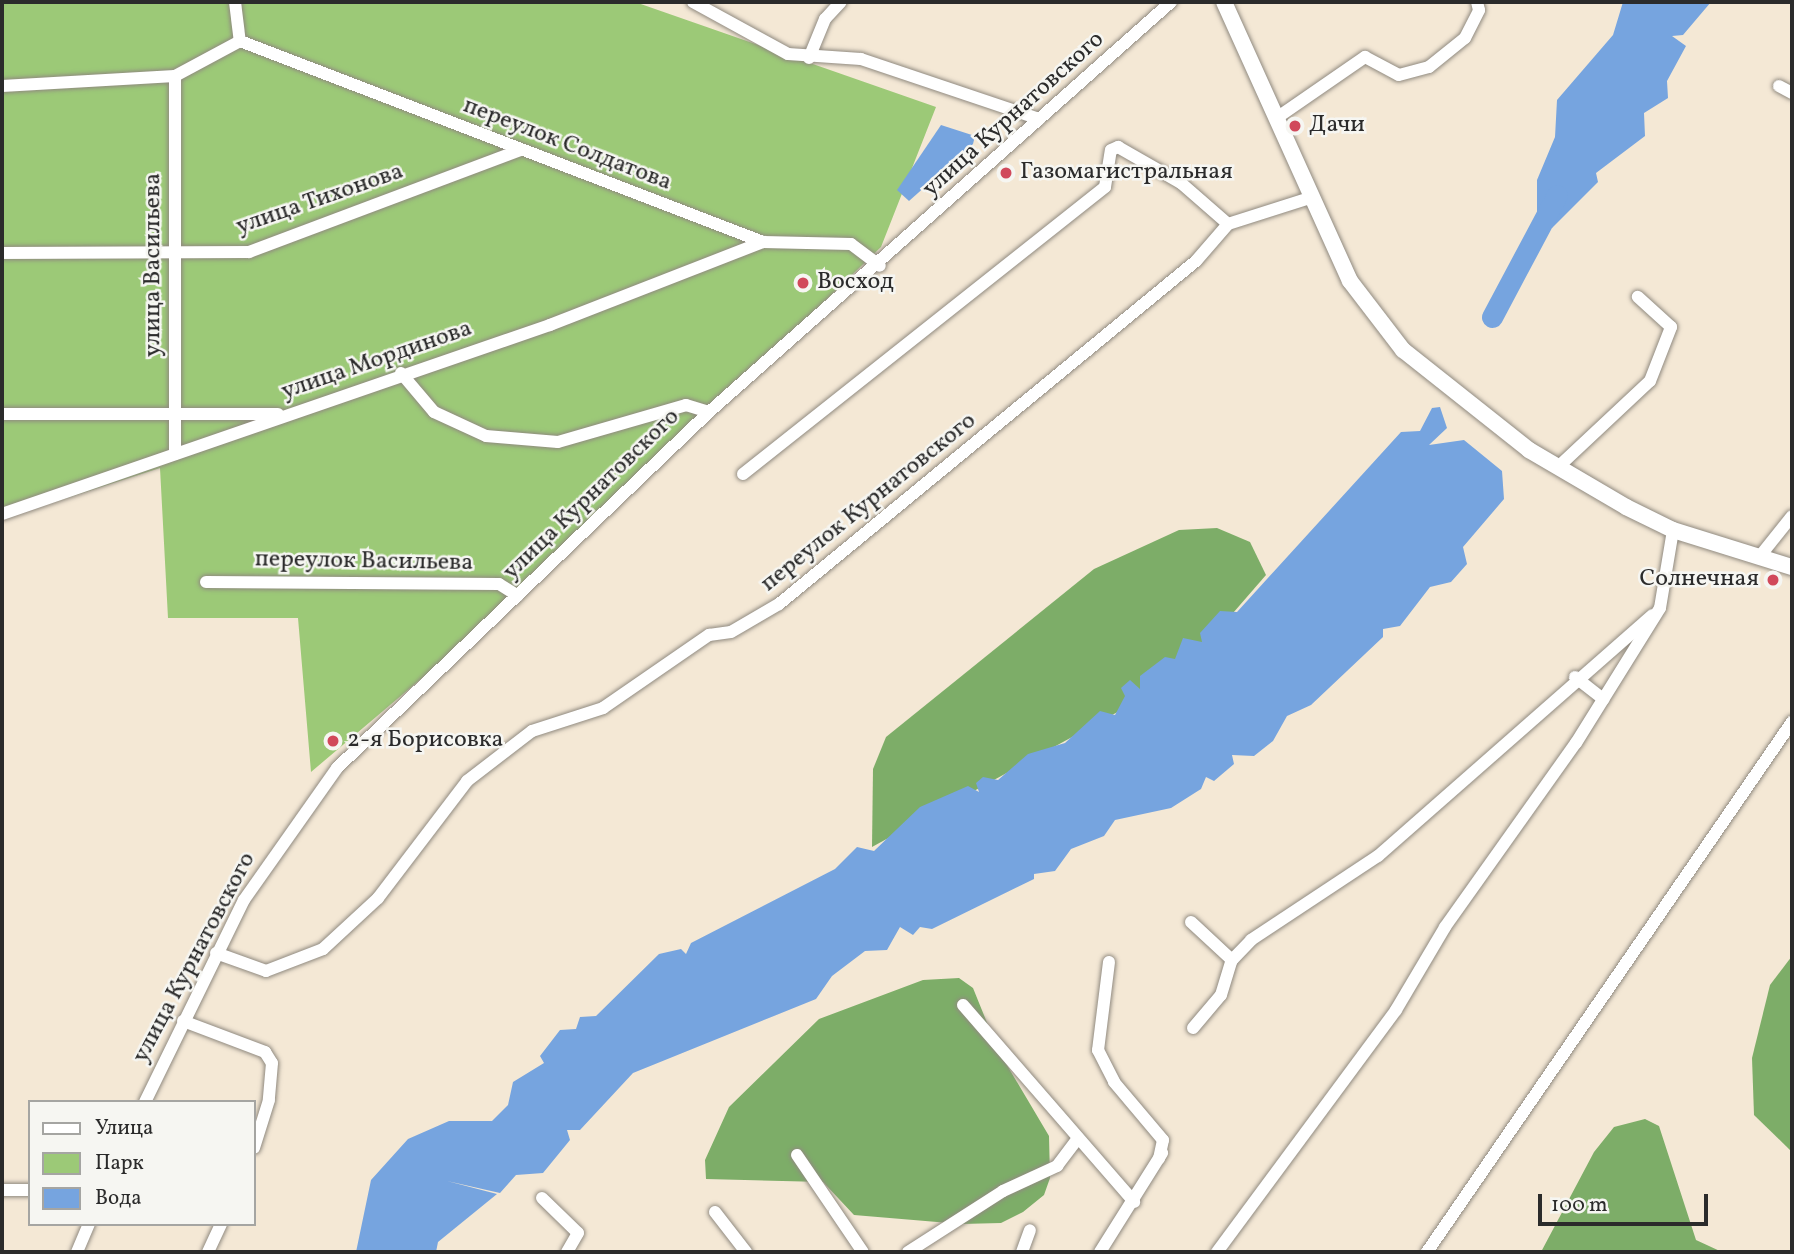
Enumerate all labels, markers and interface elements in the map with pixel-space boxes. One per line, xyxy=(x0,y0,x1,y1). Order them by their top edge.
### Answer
street label: улица Курнатовского xyxy=(917,26,1111,204)
street label: переулок Солдатова xyxy=(459,92,675,198)
place label: Дачи xyxy=(1309,112,1365,140)
marker: Дачи xyxy=(1287,118,1303,134)
street label: улица Тихонова xyxy=(232,158,408,242)
place label: Газомагистральная xyxy=(1020,159,1233,187)
marker: Газомагистральная xyxy=(998,165,1014,181)
street label: улица Васильева xyxy=(140,173,168,357)
place label: Восход xyxy=(817,269,894,297)
marker: Восход xyxy=(795,275,811,291)
street label: улица Мординова xyxy=(278,315,476,407)
street label: улица Курнатовского xyxy=(498,403,686,587)
street label: переулок Курнатовского xyxy=(756,407,982,599)
street label: переулок Васильева xyxy=(255,546,473,578)
place label: Солнечная xyxy=(1640,566,1759,594)
marker: Солнечная xyxy=(1765,572,1781,588)
place label: 2-я Борисовка xyxy=(347,727,504,755)
marker: 2-я Борисовка xyxy=(325,733,341,749)
street label: улица Курнатовского xyxy=(127,848,263,1068)
legend xyxy=(28,1100,256,1226)
text: Улица xyxy=(95,1114,153,1143)
text: Парк xyxy=(95,1149,144,1178)
scale bar xyxy=(1542,1180,1712,1224)
text: Вода xyxy=(95,1184,142,1213)
text: 100 m xyxy=(1551,1191,1608,1220)

